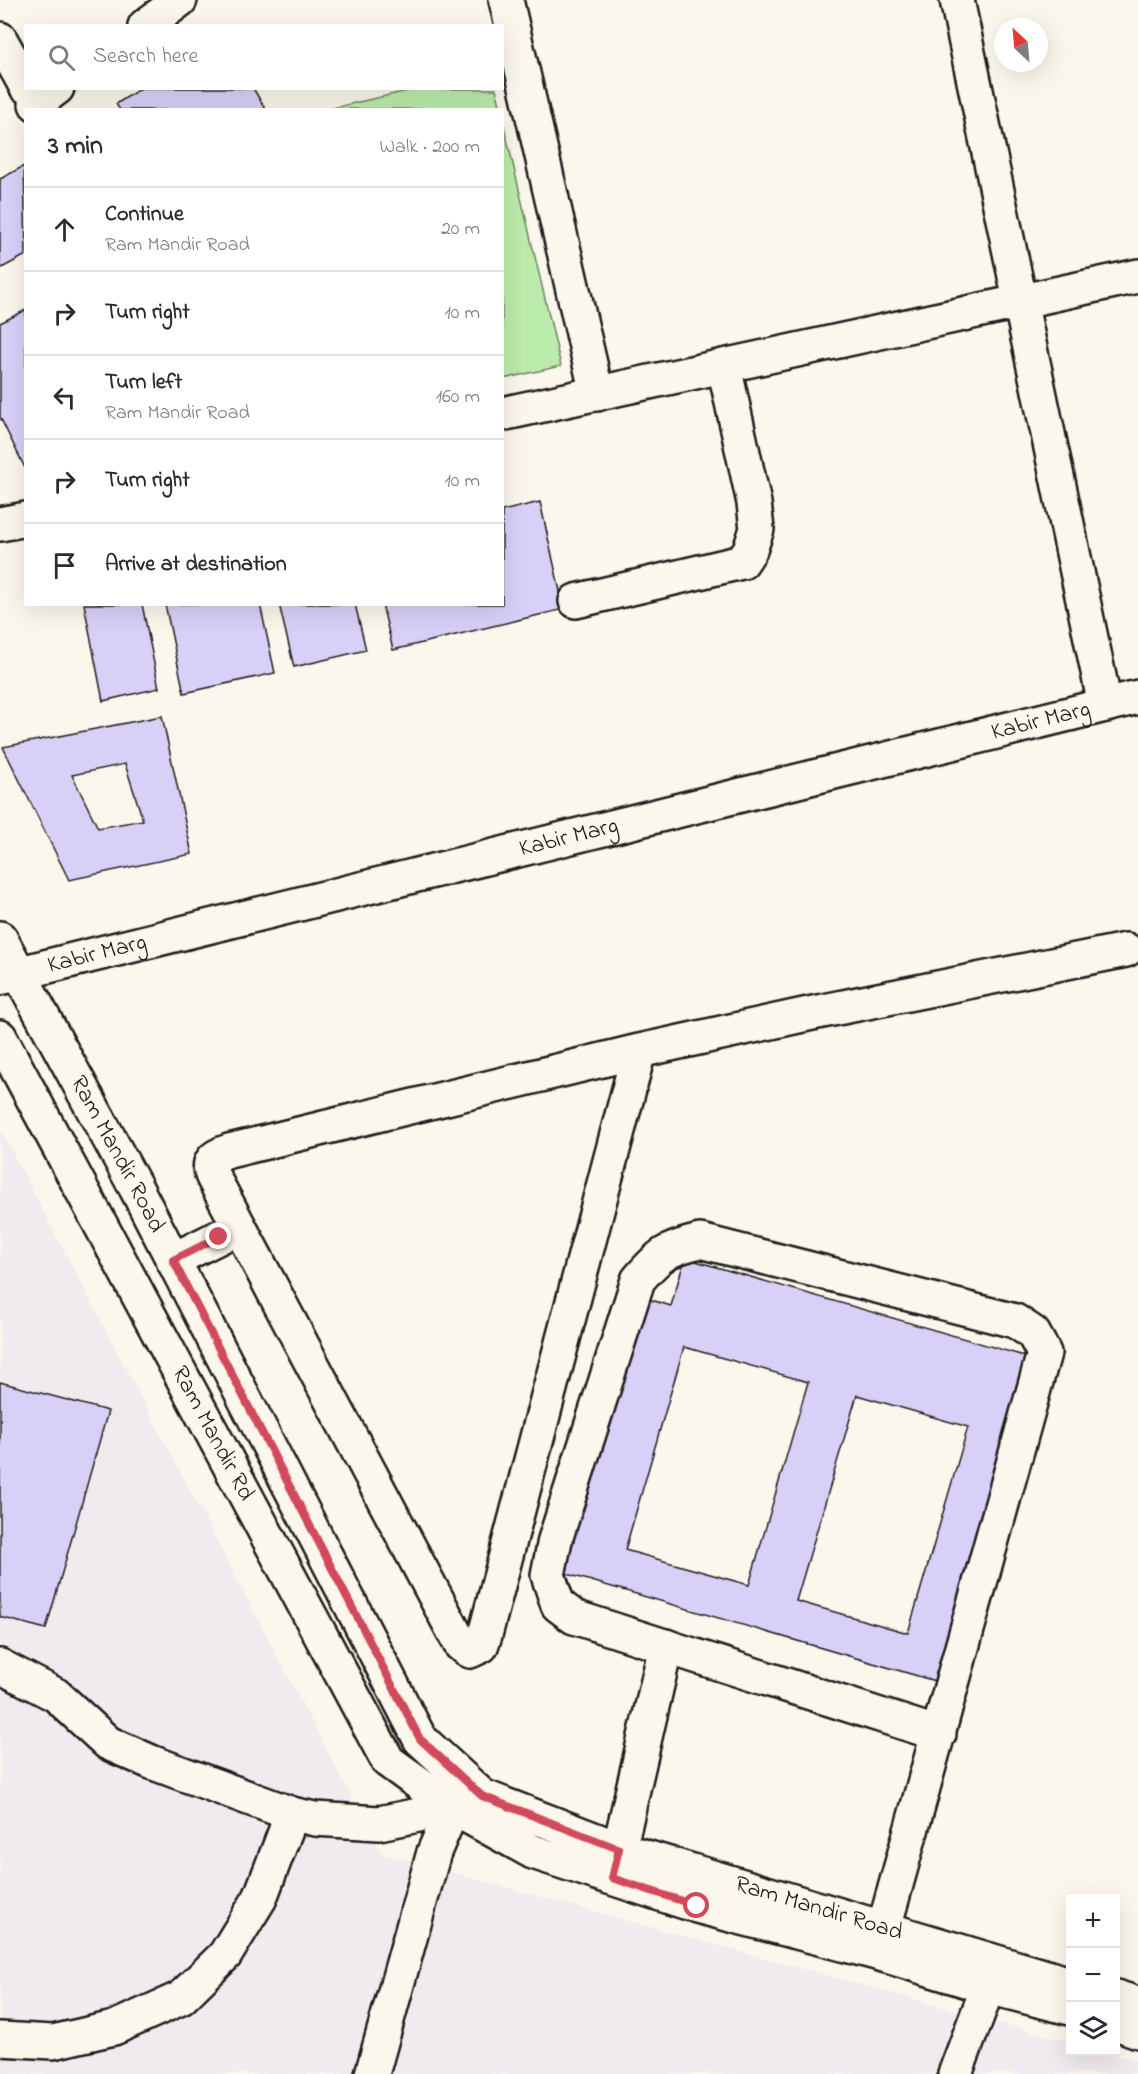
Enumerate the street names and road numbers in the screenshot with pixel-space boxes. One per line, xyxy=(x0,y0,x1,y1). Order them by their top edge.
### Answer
street label: Kabir Marg xyxy=(988,692,1094,750)
street label: Kabir Marg xyxy=(516,808,622,867)
street label: Kabir Marg xyxy=(44,925,150,983)
street label: Ram Mandir Road xyxy=(61,1069,174,1239)
street label: Ram Mandir Rd xyxy=(162,1360,263,1508)
street label: Ram Mandir Road xyxy=(730,1867,907,1951)

